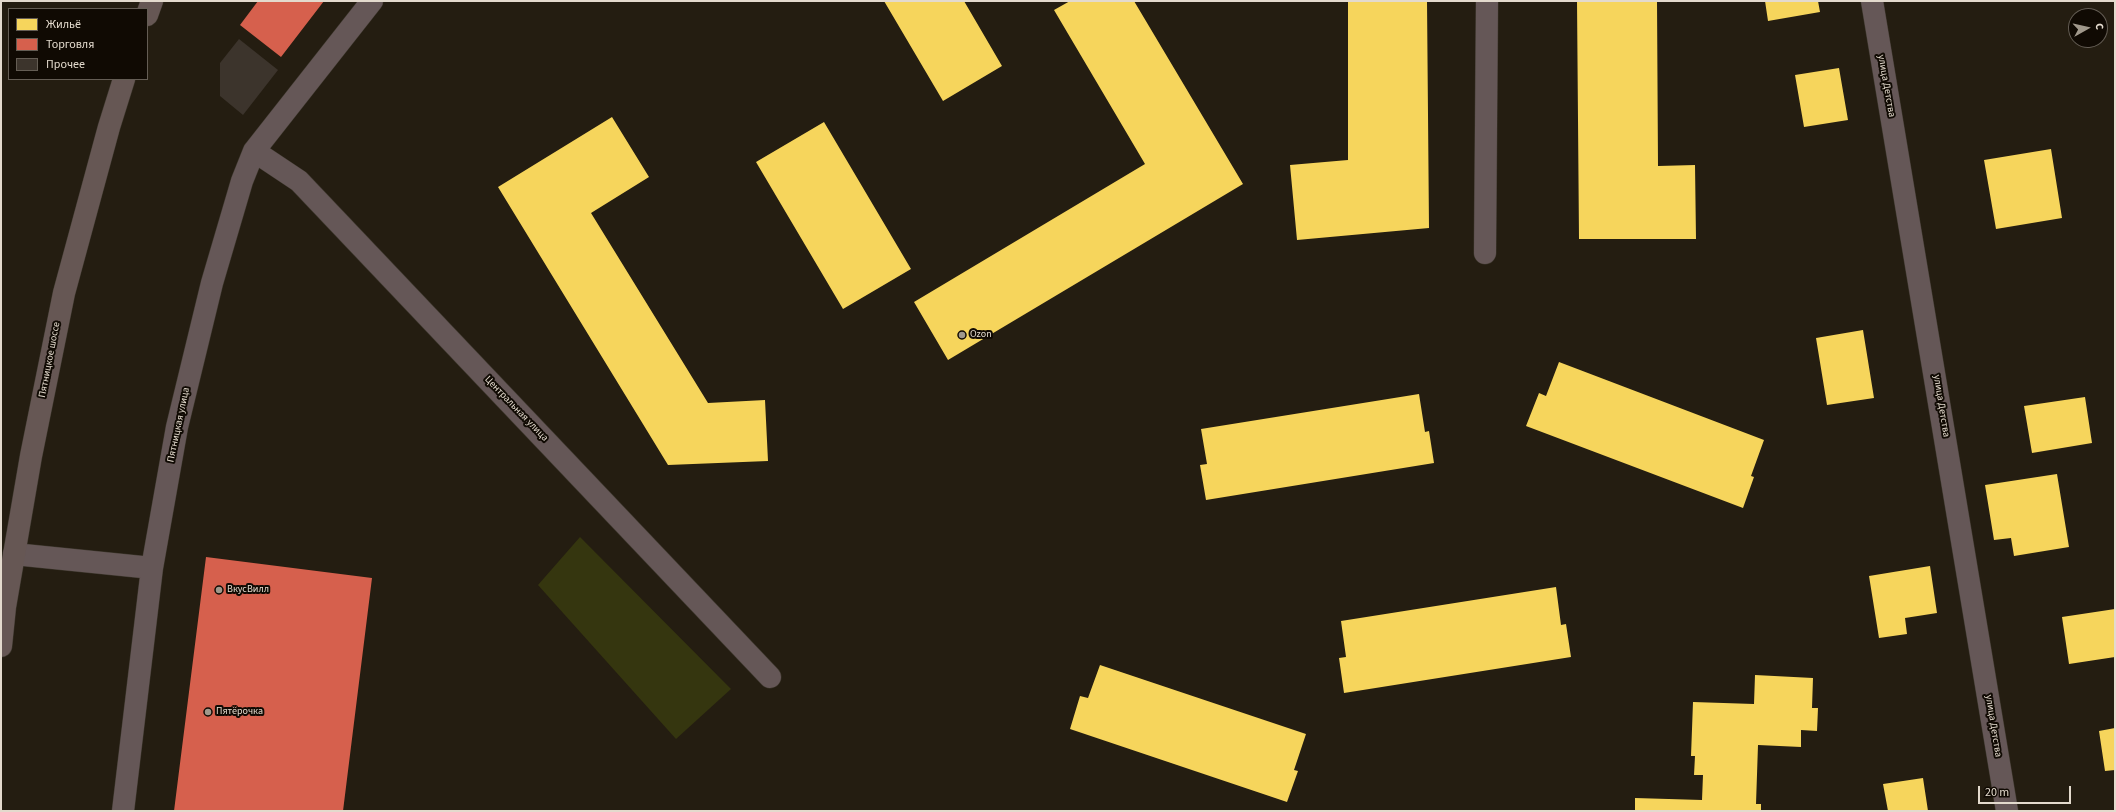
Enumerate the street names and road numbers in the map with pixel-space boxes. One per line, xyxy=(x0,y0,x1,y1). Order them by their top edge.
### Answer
street label: улица Детства xyxy=(1875,54,1897,118)
street label: Пятницкое шоссе xyxy=(37,321,63,399)
street label: Центральная улица xyxy=(482,374,550,444)
street label: улица Детства xyxy=(1930,374,1952,438)
street label: Пятницкая улица xyxy=(165,386,193,464)
street label: улица Детства xyxy=(1982,694,2004,758)

